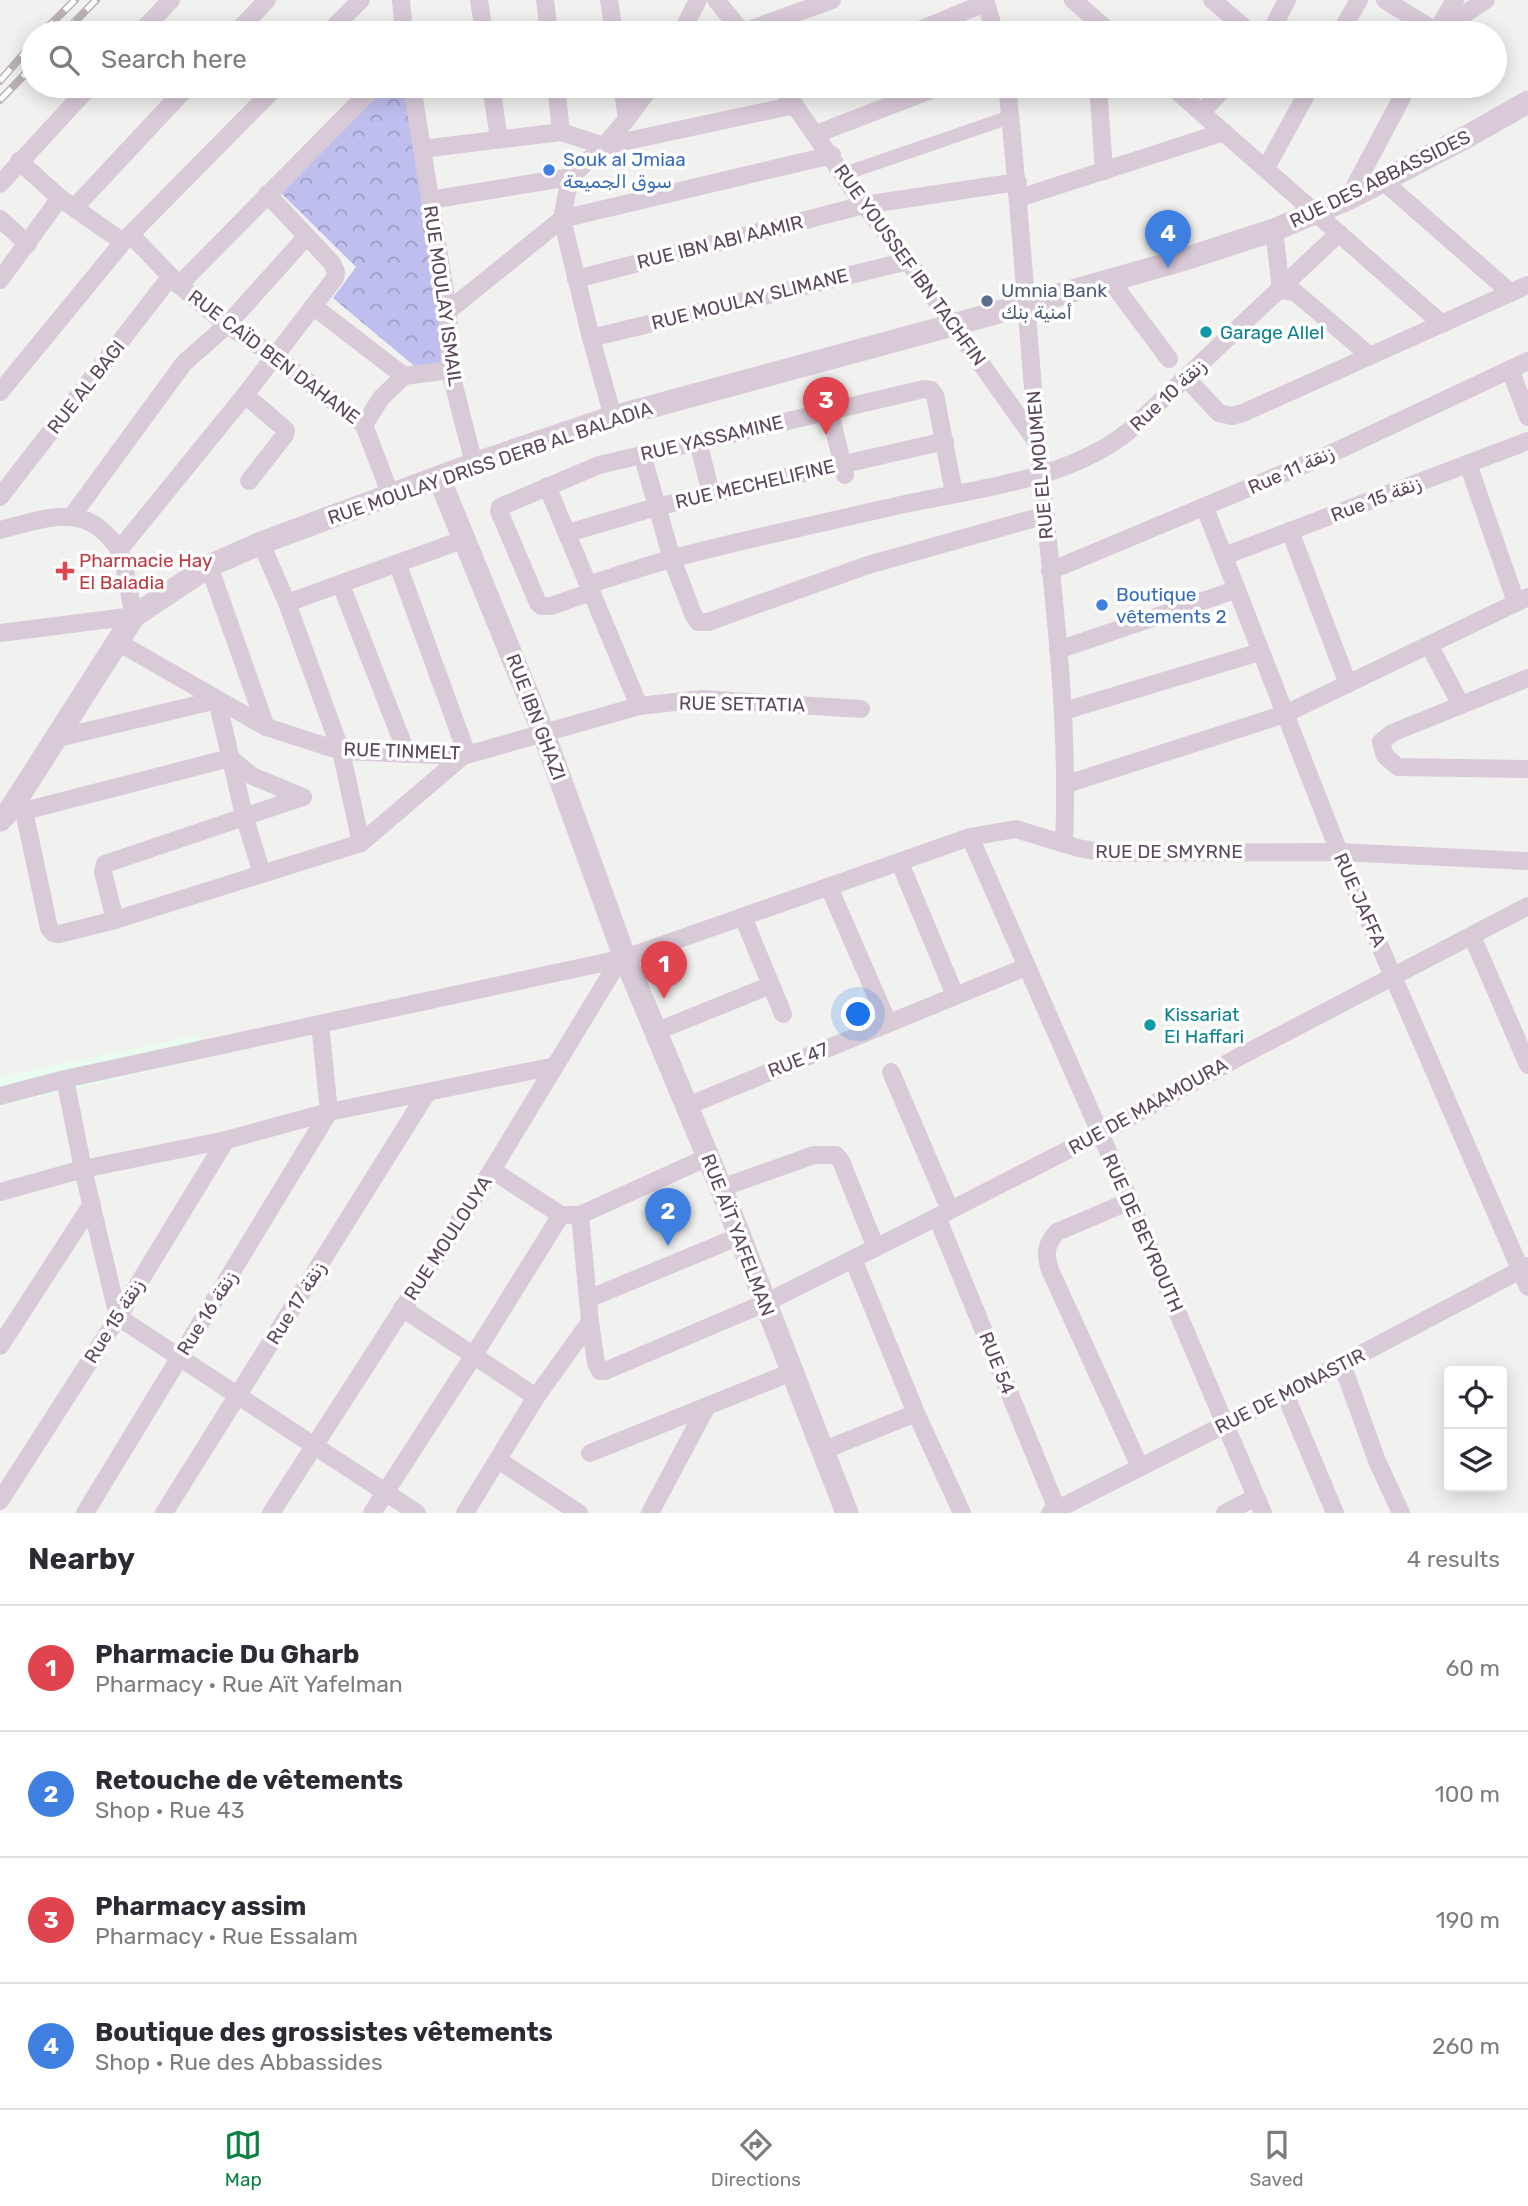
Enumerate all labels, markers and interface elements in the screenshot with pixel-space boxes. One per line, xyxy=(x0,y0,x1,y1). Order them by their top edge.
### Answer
search box xyxy=(21,21,1507,98)
icon: search xyxy=(45,41,83,79)
text: Search here xyxy=(101,44,247,75)
street label: RUE DES ABBASSIDES xyxy=(1286,125,1474,233)
place label: Souk al Jmiaa سوق الجميعة xyxy=(563,148,686,193)
street label: RUE YOUSSEF IBN TACHFIN xyxy=(829,160,991,370)
marker: Souk al Jmiaa سوق الجميعة xyxy=(541,162,557,178)
street label: RUE MOULAY ISMAIL xyxy=(419,204,467,388)
street label: RUE IBN ABI AAMIR xyxy=(635,210,805,274)
pin: 4 xyxy=(1145,210,1191,268)
street label: RUE MOULAY SLIMANE xyxy=(649,263,851,335)
place label: Umnia Bank أمنية بنك xyxy=(1001,279,1107,324)
street label: RUE CAÏD BEN DAHANE xyxy=(184,285,364,429)
marker: Umnia Bank أمنية بنك xyxy=(979,293,995,309)
place label: Garage Allel xyxy=(1220,321,1324,344)
marker: Garage Allel xyxy=(1198,324,1214,340)
street label: RUE AL BAGI xyxy=(42,336,130,438)
street label: Rue 10 زنقة xyxy=(1125,354,1211,436)
pin: 3 xyxy=(803,377,849,435)
street label: RUE EL MOUMEN xyxy=(1022,390,1058,540)
street label: RUE MOULAY DRISS DERB AL BALADIA xyxy=(325,396,656,530)
street label: RUE YASSAMINE xyxy=(638,410,786,466)
street label: Rue 11 زنقة xyxy=(1244,441,1338,499)
street label: RUE MECHELIFINE xyxy=(673,454,837,514)
street label: Rue 15 زنقة xyxy=(1328,471,1424,527)
place label: Pharmacie Hay El Baladia xyxy=(79,549,213,594)
marker: Pharmacie Hay El Baladia xyxy=(57,563,73,579)
place label: Boutique vêtements 2 xyxy=(1116,583,1227,628)
marker: Boutique vêtements 2 xyxy=(1094,597,1110,613)
street label: RUE IBN GHAZI xyxy=(501,651,571,783)
street label: RUE SETTATIA xyxy=(679,691,806,717)
street label: RUE TINMELT xyxy=(343,737,461,765)
street label: RUE DE SMYRNE xyxy=(1095,840,1243,863)
street label: RUE JAFFA xyxy=(1329,849,1391,951)
pin: 1 xyxy=(641,941,687,999)
your location xyxy=(841,997,875,1031)
place label: Kissariat El Haffari xyxy=(1164,1003,1244,1048)
marker: Kissariat El Haffari xyxy=(1142,1017,1158,1033)
street label: RUE 47 xyxy=(764,1037,832,1082)
street label: RUE DE MAAMOURA xyxy=(1065,1053,1232,1159)
street label: RUE DE BEYROUTH xyxy=(1098,1150,1188,1316)
street label: RUE AÏT YAFELMAN xyxy=(696,1151,780,1319)
street label: RUE MOULOUYA xyxy=(399,1171,497,1304)
pin: 2 xyxy=(645,1188,691,1246)
street label: Rue 17 زنقة xyxy=(262,1257,330,1349)
street label: Rue 16 زنقة xyxy=(172,1267,242,1359)
street label: Rue 15 زنقة xyxy=(79,1275,149,1367)
street label: RUE 54 xyxy=(974,1329,1020,1398)
street label: RUE DE MONASTIR xyxy=(1211,1343,1369,1439)
map controls xyxy=(1444,1366,1507,1492)
button: locate xyxy=(1444,1366,1507,1429)
button: layers xyxy=(1444,1429,1507,1492)
text: Nearby xyxy=(28,1541,135,1577)
text: 4 results xyxy=(1407,1545,1500,1573)
text: Pharmacie Du Gharb xyxy=(95,1639,360,1670)
text: 1 xyxy=(45,1654,57,1682)
text: 60 m xyxy=(1445,1654,1500,1682)
text: Pharmacy · Rue Aït Yafelman xyxy=(95,1670,403,1698)
text: Retouche de vêtements xyxy=(95,1765,403,1796)
text: 2 xyxy=(44,1780,58,1808)
text: 100 m xyxy=(1435,1780,1500,1808)
text: Shop · Rue 43 xyxy=(95,1796,245,1824)
text: Pharmacy assim xyxy=(95,1891,306,1922)
text: 3 xyxy=(43,1906,59,1934)
text: 190 m xyxy=(1436,1906,1500,1934)
text: Pharmacy · Rue Essalam xyxy=(95,1922,358,1950)
text: Boutique des grossistes vêtements xyxy=(95,2017,553,2048)
text: 4 xyxy=(43,2032,59,2060)
text: 260 m xyxy=(1432,2032,1500,2060)
text: Shop · Rue des Abbassides xyxy=(95,2048,383,2076)
tab: Map xyxy=(224,2126,262,2191)
tab: Directions xyxy=(711,2126,801,2191)
tab: Saved xyxy=(1249,2126,1304,2191)

